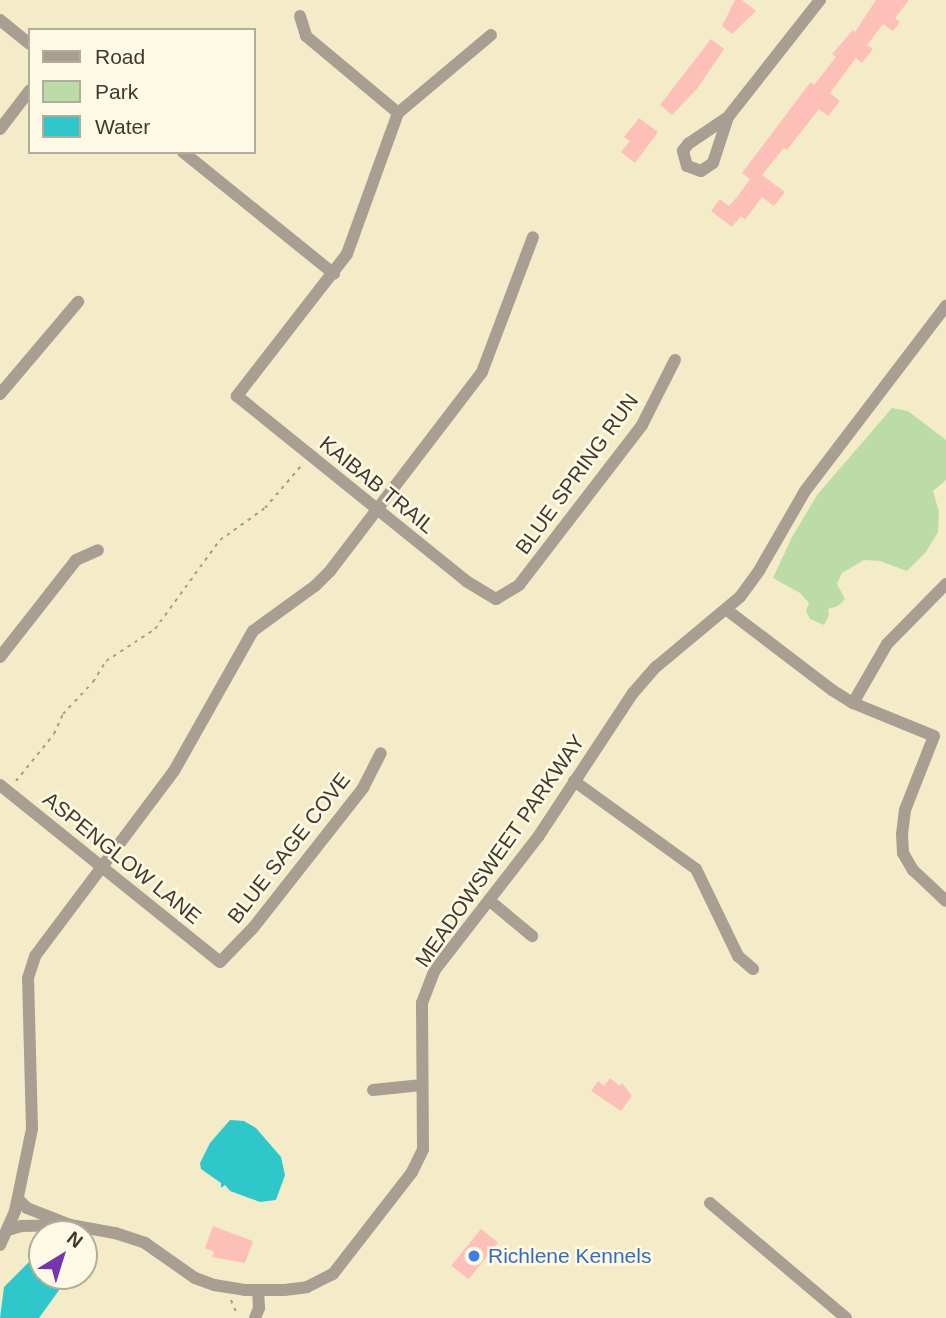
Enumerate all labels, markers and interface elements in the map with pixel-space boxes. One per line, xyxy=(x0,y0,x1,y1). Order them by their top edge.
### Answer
legend xyxy=(28,28,256,154)
text: Road xyxy=(95,45,145,68)
text: Park xyxy=(95,80,138,103)
text: Water xyxy=(95,115,150,138)
street label: BLUE SPRING RUN xyxy=(510,389,644,559)
street label: KAIBAB TRAIL xyxy=(314,431,440,539)
street label: MEADOWSWEET PARKWAY xyxy=(410,730,590,972)
street label: BLUE SAGE COVE xyxy=(222,768,356,928)
street label: ASPENGLOW LANE xyxy=(38,787,206,929)
north arrow xyxy=(28,1220,98,1290)
text: N xyxy=(63,1227,87,1252)
place label: Richlene Kennels xyxy=(488,1243,651,1269)
marker: Richlene Kennels xyxy=(466,1248,482,1264)

